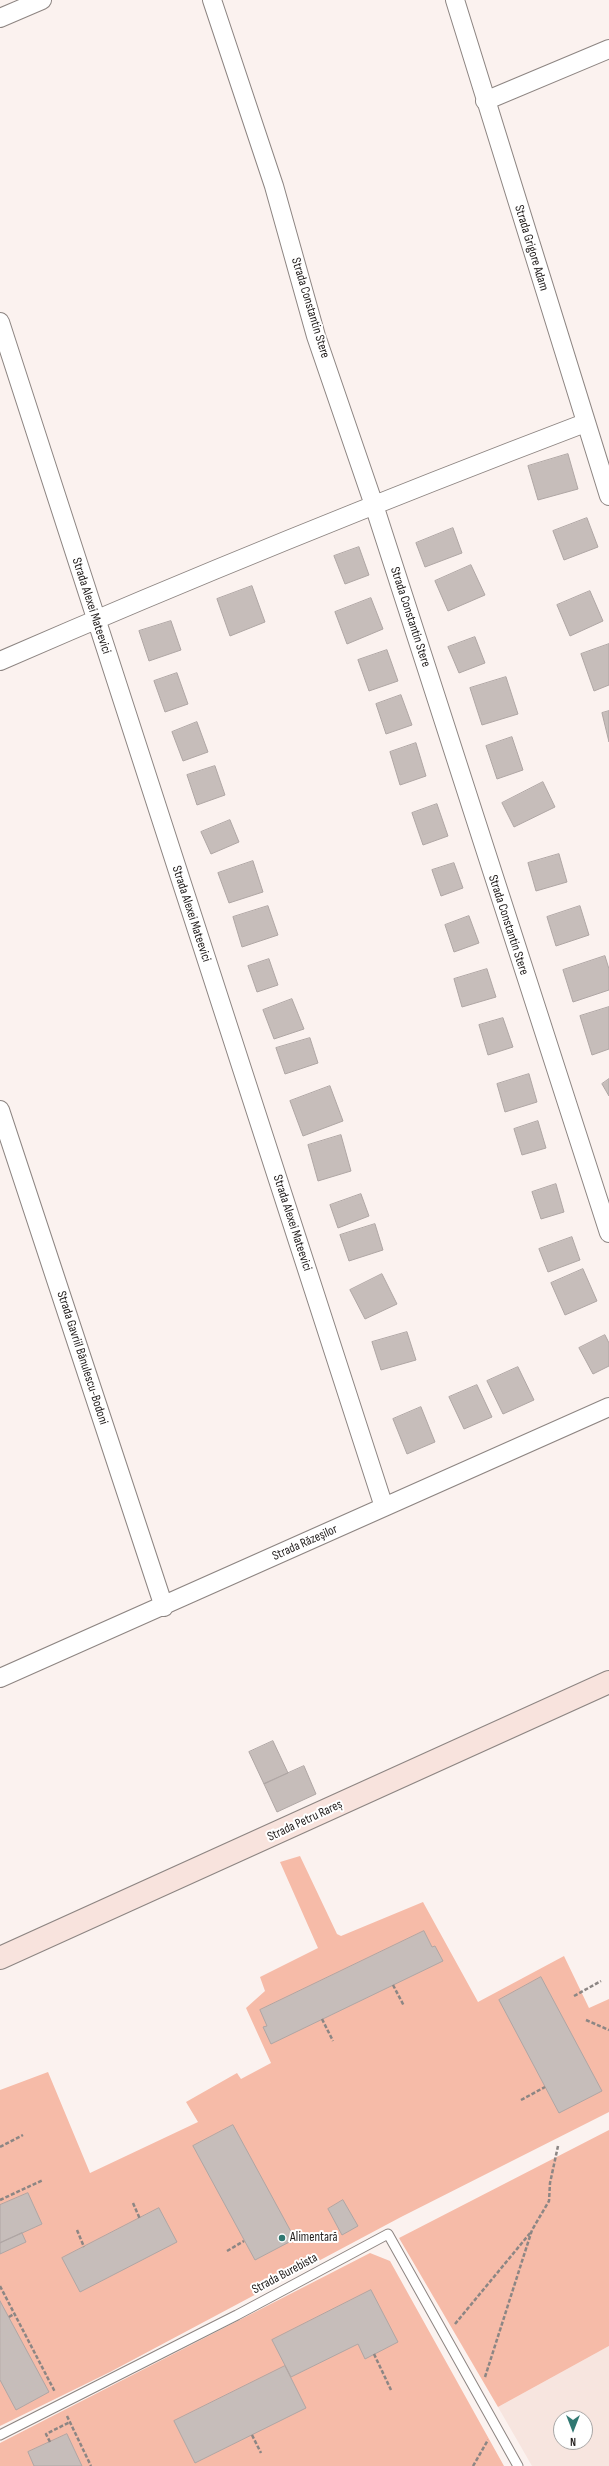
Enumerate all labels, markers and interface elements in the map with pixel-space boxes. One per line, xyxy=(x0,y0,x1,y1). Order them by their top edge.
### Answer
street label: Strada Grigore Adam xyxy=(511,203,551,293)
street label: Strada Constantin Stere xyxy=(287,256,333,360)
street label: Strada Alexei Mateevici xyxy=(68,556,114,656)
street label: Strada Constantin Stere xyxy=(386,565,434,669)
street label: Strada Alexei Mateevici xyxy=(168,864,214,964)
street label: Strada Constantin Stere xyxy=(484,873,532,977)
street label: Strada Alexei Mateevici xyxy=(269,1173,315,1273)
street label: Strada Gavriil Bănulescu-Bodoni xyxy=(53,1289,111,1427)
street label: Strada Răzeşilor xyxy=(270,1522,340,1564)
street label: Strada Petru Rareș xyxy=(265,1797,345,1845)
place label: Alimentară xyxy=(290,2230,338,2246)
marker: Alimentară xyxy=(277,2233,287,2243)
street label: Strada Burebista xyxy=(250,2250,320,2298)
north arrow xyxy=(553,2410,593,2450)
text: N xyxy=(570,2435,576,2448)

